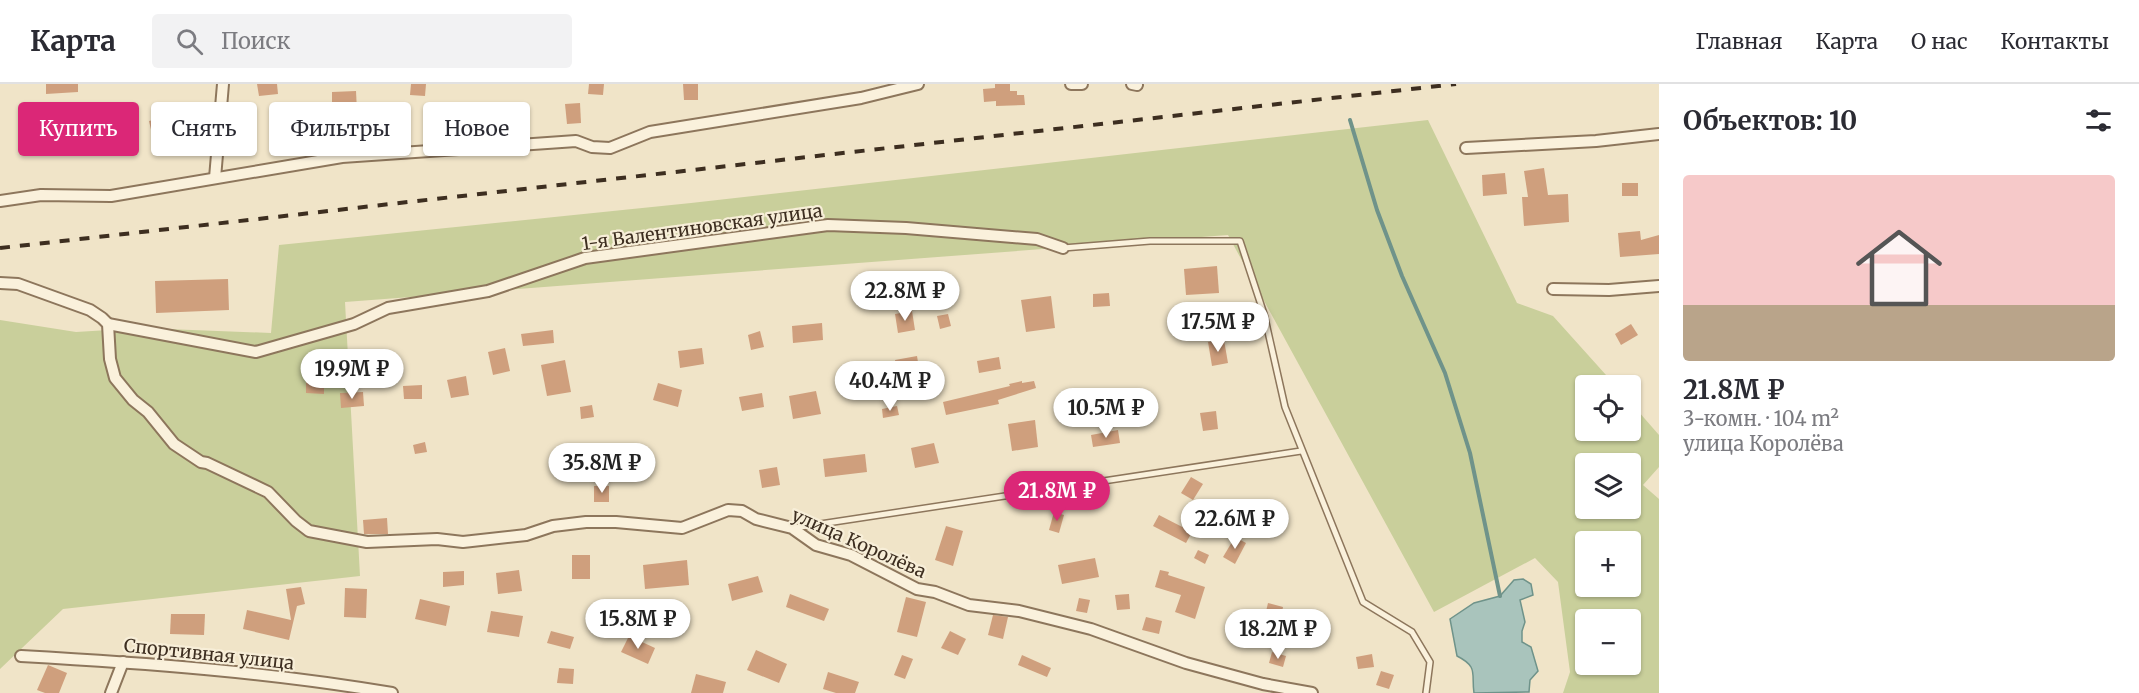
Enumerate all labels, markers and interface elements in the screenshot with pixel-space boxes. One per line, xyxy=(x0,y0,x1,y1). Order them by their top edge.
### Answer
search box xyxy=(152,14,572,68)
text: Карта xyxy=(30,23,116,59)
icon: search xyxy=(173,25,206,58)
text: Поиск xyxy=(221,27,291,55)
text: Главная xyxy=(1696,28,1783,55)
text: Карта xyxy=(1816,28,1878,55)
text: О нас xyxy=(1911,28,1968,55)
text: Контакты xyxy=(2001,28,2109,55)
chip: Купить xyxy=(18,102,139,156)
chip: Снять xyxy=(151,102,257,156)
chip: Фильтры xyxy=(269,102,411,156)
chip: Новое xyxy=(423,102,530,156)
text: Объектов: 10 xyxy=(1683,104,1857,137)
icon: filters xyxy=(2082,104,2115,137)
street label: 1-я Валентиновская улица xyxy=(580,199,824,255)
icon: home xyxy=(1845,214,1953,322)
pin: 22.8M ₽ xyxy=(850,271,960,322)
text: 22.8M ₽ xyxy=(865,278,945,303)
pin: 17.5M ₽ xyxy=(1163,302,1273,353)
text: 17.5M ₽ xyxy=(1181,309,1255,334)
pin: 19.9M ₽ xyxy=(297,349,407,400)
text: 19.9M ₽ xyxy=(315,356,389,381)
pin: 40.4M ₽ xyxy=(835,361,945,412)
text: 40.4M ₽ xyxy=(849,368,931,393)
text: 21.8M ₽ xyxy=(1683,373,1785,406)
map controls xyxy=(1575,375,1641,675)
button: locate xyxy=(1575,375,1641,441)
pin: 10.5M ₽ xyxy=(1051,388,1161,439)
text: 10.5M ₽ xyxy=(1067,395,1145,420)
text: 3-комн. · 104 m² xyxy=(1683,406,1839,431)
text: улица Королёва xyxy=(1683,431,1844,456)
pin: 35.8M ₽ xyxy=(547,443,657,494)
text: 35.8M ₽ xyxy=(562,450,642,475)
button: layers xyxy=(1575,453,1641,519)
pin: 21.8M ₽ xyxy=(1002,471,1112,522)
text: 21.8M ₽ xyxy=(1018,478,1096,503)
pin: 22.6M ₽ xyxy=(1180,499,1290,550)
street label: улица Королёва xyxy=(788,503,930,583)
text: 22.6M ₽ xyxy=(1195,506,1275,531)
button: + xyxy=(1575,531,1641,597)
pin: 15.8M ₽ xyxy=(583,599,693,650)
text: 15.8M ₽ xyxy=(599,606,677,631)
pin: 18.2M ₽ xyxy=(1223,609,1333,660)
button: − xyxy=(1575,609,1641,675)
text: 18.2M ₽ xyxy=(1239,616,1317,641)
street label: Спортивная улица xyxy=(123,634,296,674)

